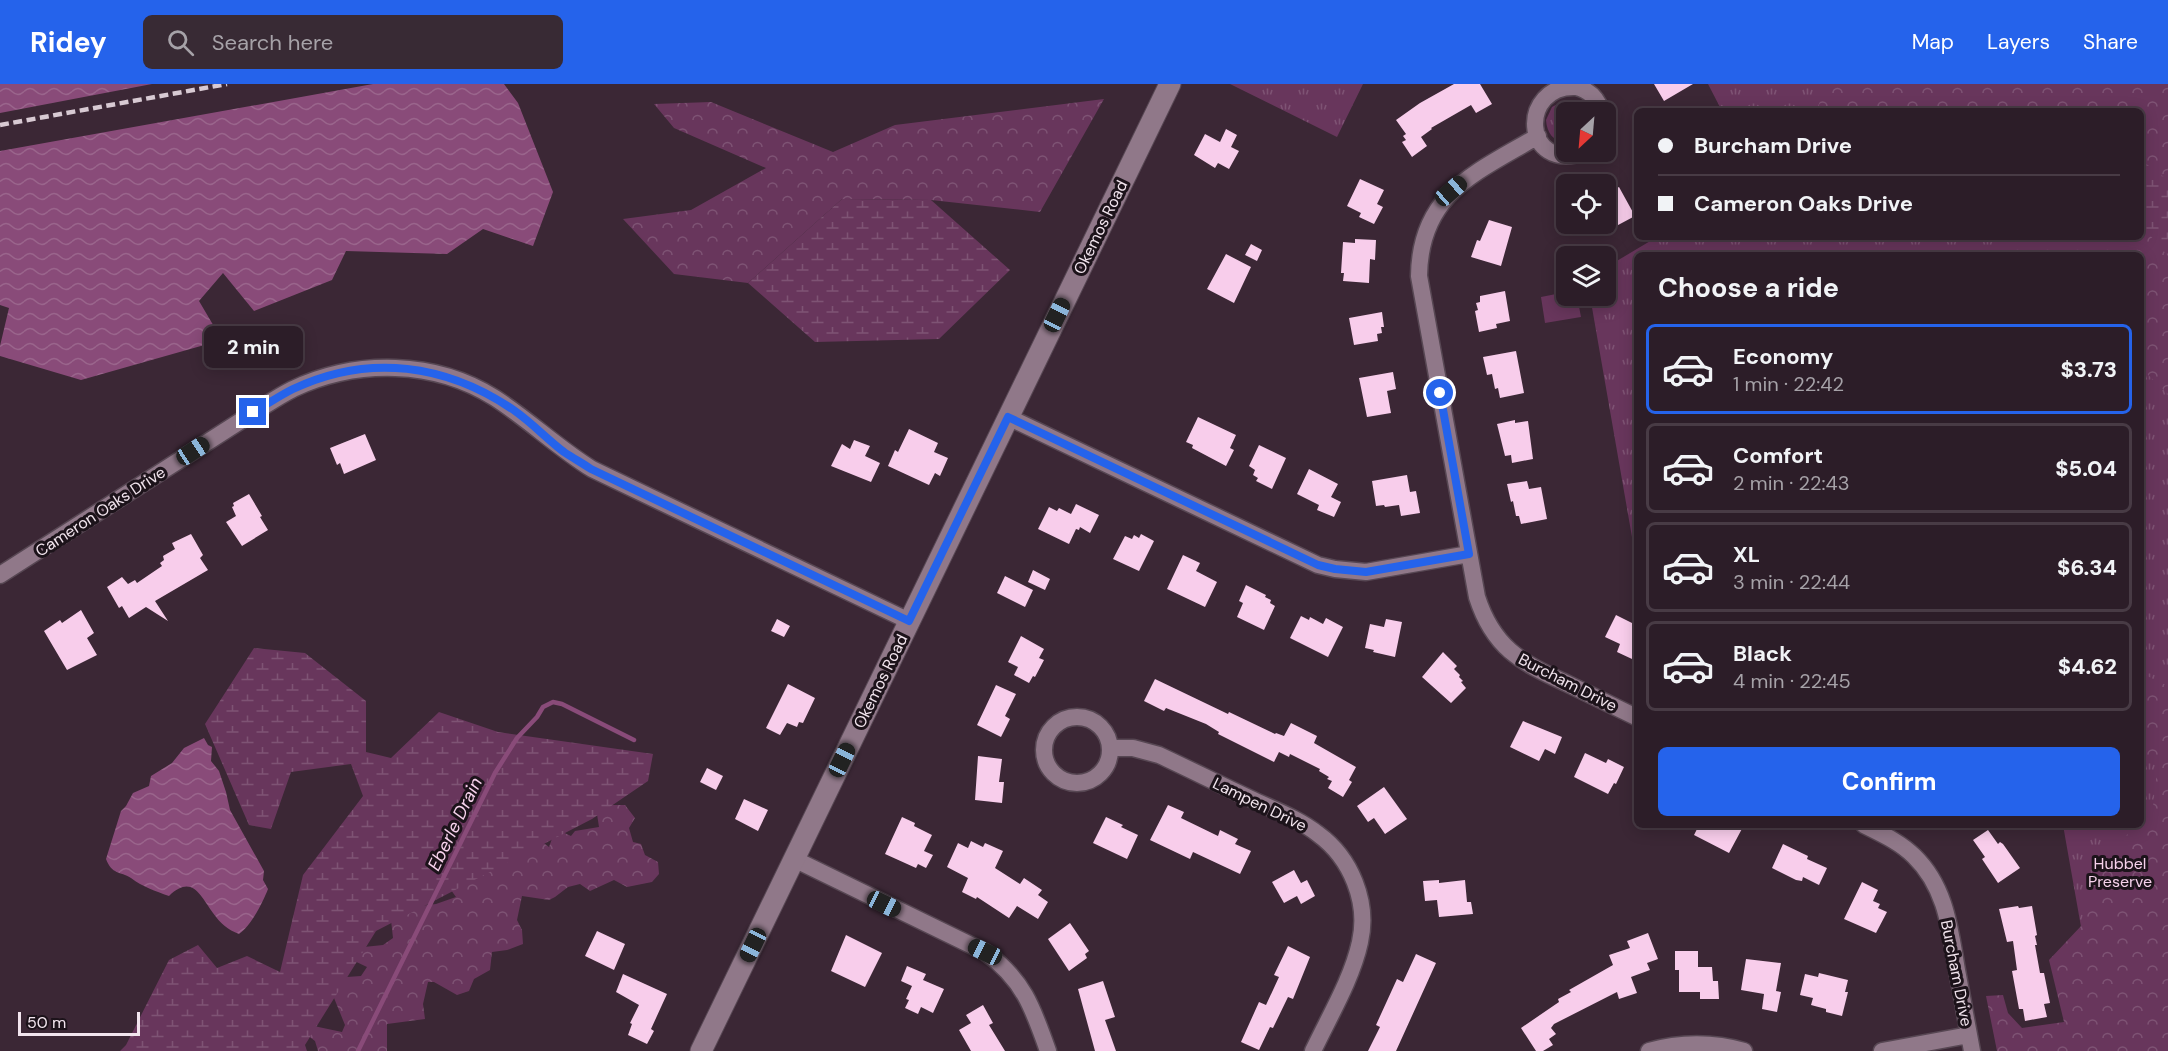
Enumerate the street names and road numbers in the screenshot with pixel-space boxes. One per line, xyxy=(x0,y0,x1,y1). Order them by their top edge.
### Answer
street label: Okemos Road xyxy=(1069,177,1132,278)
street label: Cameron Oaks Drive xyxy=(31,462,169,561)
street label: Okemos Road xyxy=(849,631,912,732)
street label: Burcham Drive xyxy=(1515,649,1621,716)
street label: Lampen Drive xyxy=(1209,773,1310,836)
street label: Burcham Drive xyxy=(1936,918,1977,1028)

